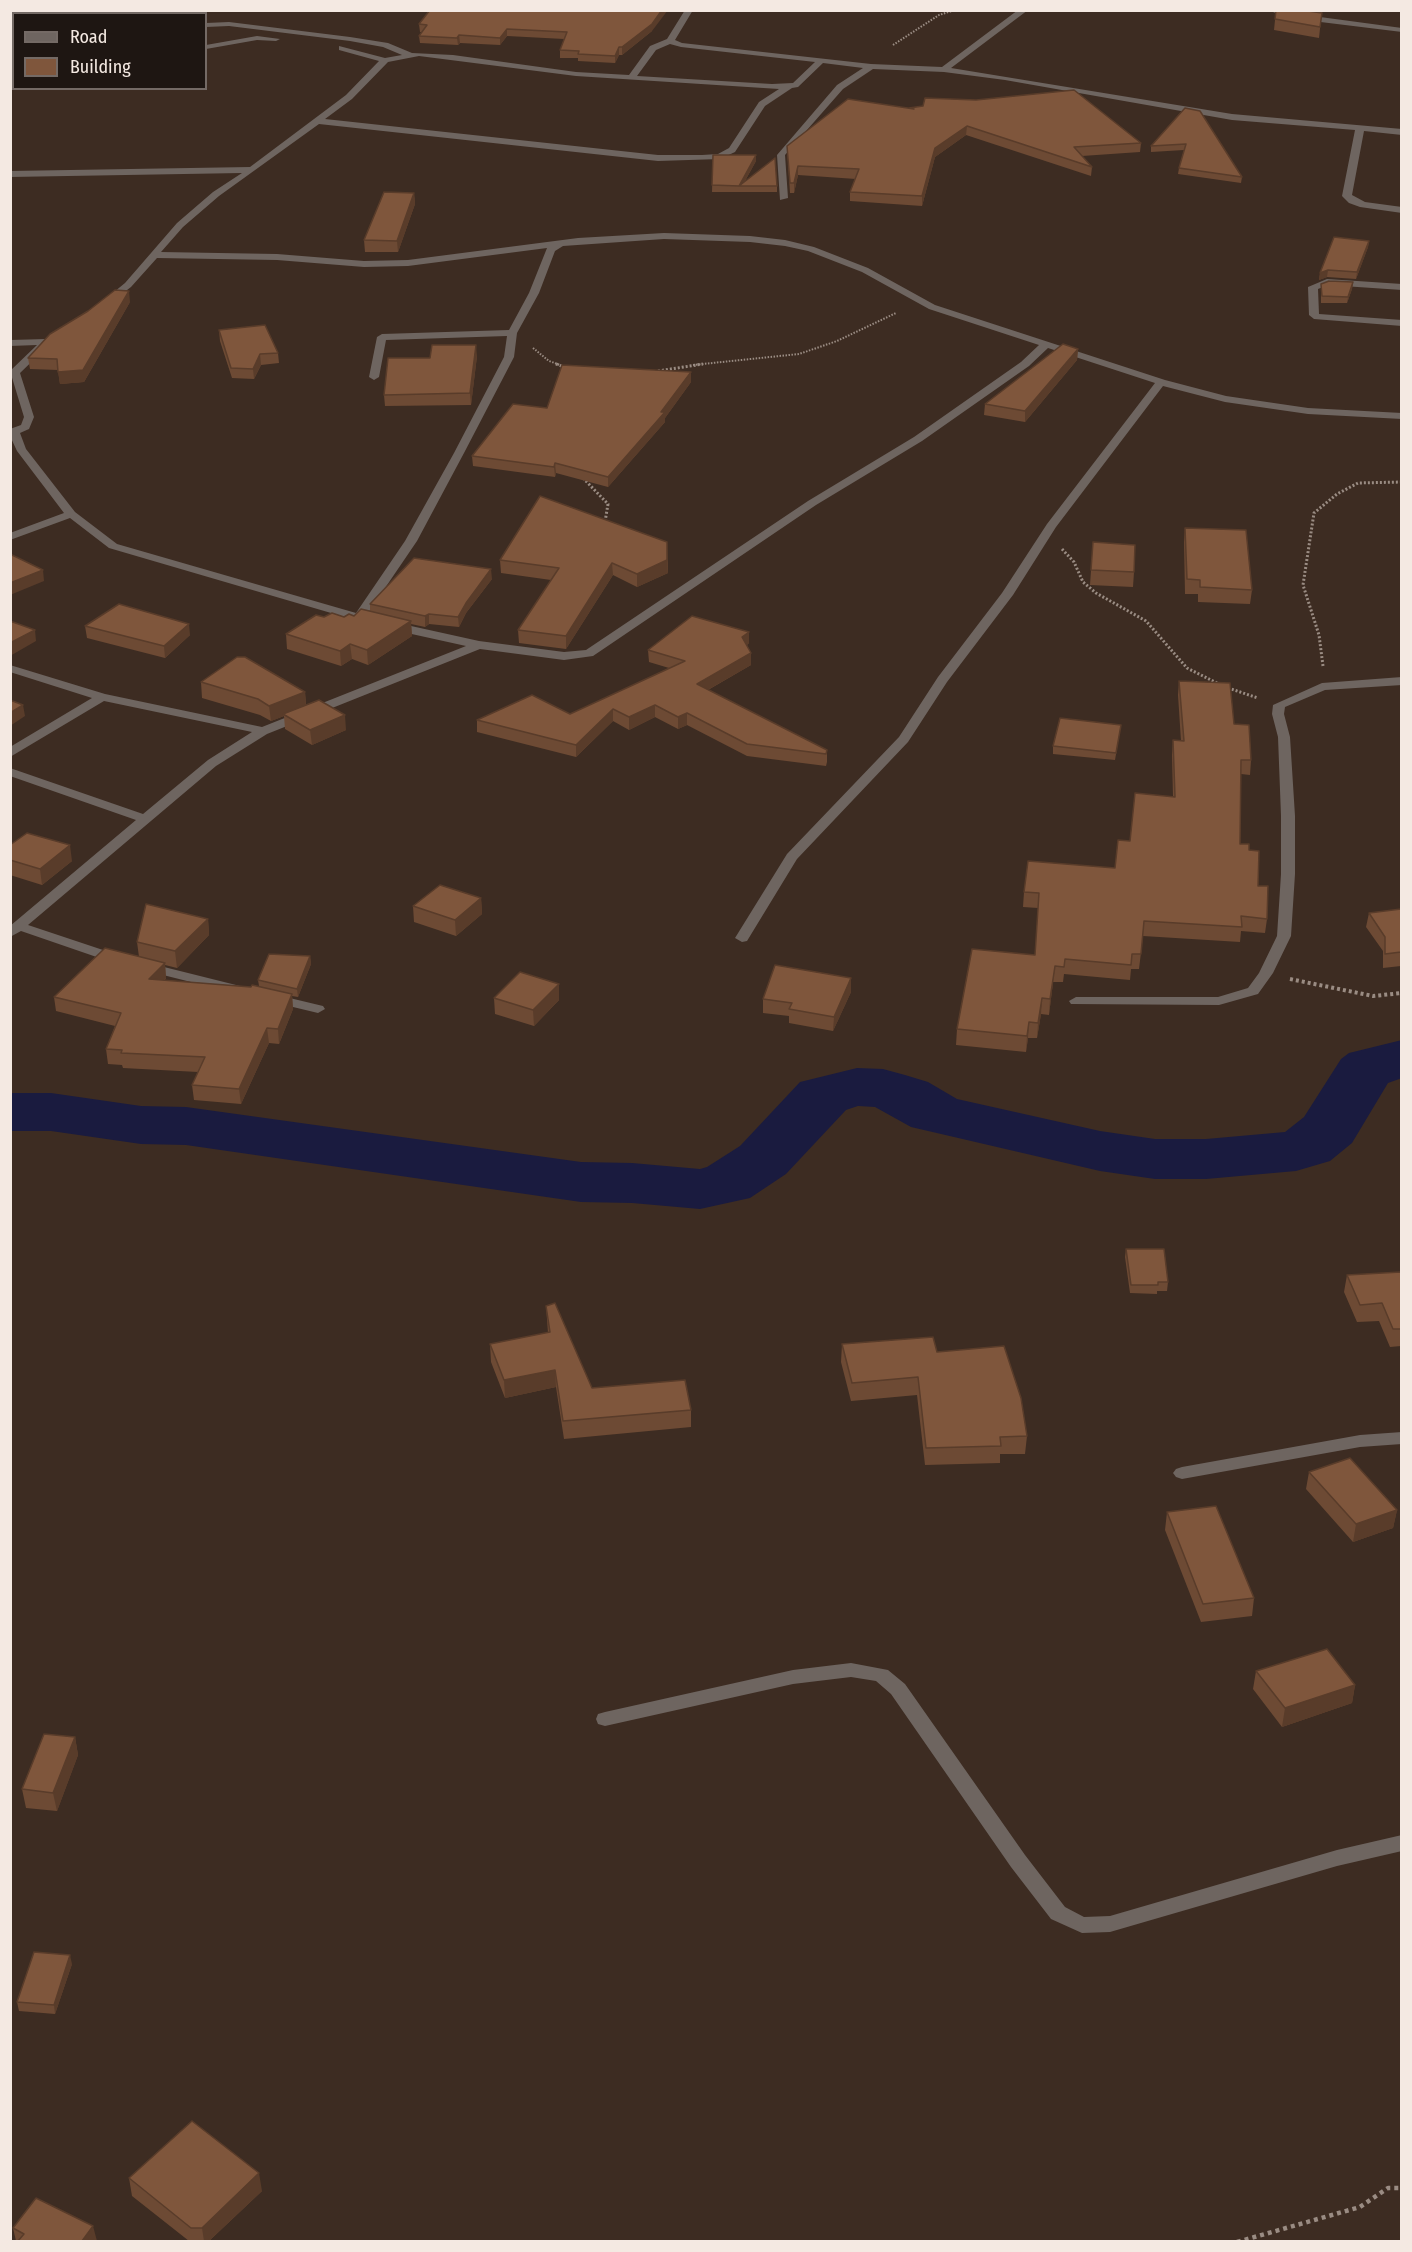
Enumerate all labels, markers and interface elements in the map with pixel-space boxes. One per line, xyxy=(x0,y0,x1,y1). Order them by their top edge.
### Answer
legend xyxy=(12,12,207,90)
text: Road xyxy=(70,26,107,48)
text: Building xyxy=(70,56,131,78)

